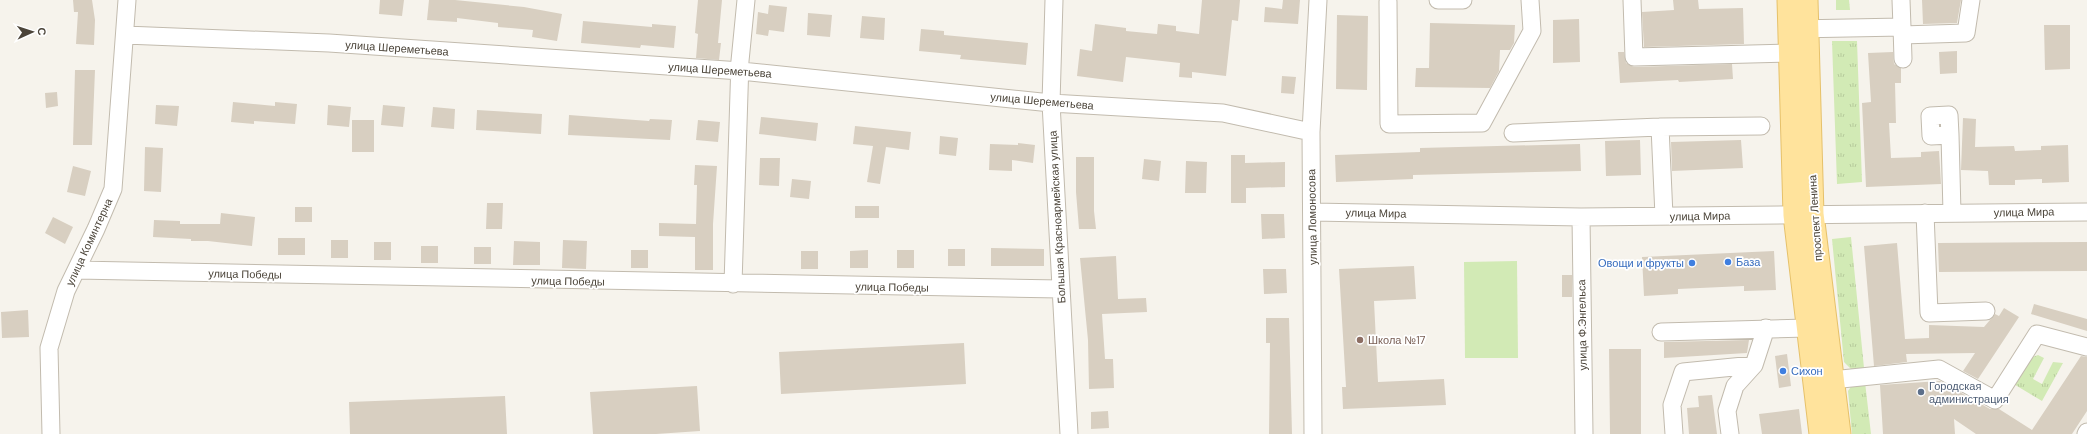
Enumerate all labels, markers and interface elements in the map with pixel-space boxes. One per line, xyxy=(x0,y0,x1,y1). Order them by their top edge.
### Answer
north arrow xyxy=(12,12,52,52)
text: С xyxy=(35,27,49,36)
street label: улица Шереметьева xyxy=(345,37,450,59)
street label: улица Шереметьева xyxy=(668,59,773,81)
street label: улица Шереметьева xyxy=(990,90,1095,113)
street label: Большая Красноармейская улица xyxy=(1045,129,1069,304)
street label: улица Ломоносова xyxy=(1304,168,1320,265)
street label: проспект Ленина xyxy=(1805,174,1825,262)
street label: улица Коминтерна xyxy=(63,195,116,288)
street label: улица Мира xyxy=(1994,204,2055,220)
street label: улица Мира xyxy=(1346,205,1407,221)
street label: улица Мира xyxy=(1670,208,1731,224)
place label: База xyxy=(1736,255,1761,269)
place label: Овощи и фрукты xyxy=(1598,256,1684,270)
marker: База xyxy=(1723,257,1733,267)
marker: Овощи и фрукты xyxy=(1687,258,1697,268)
street label: улица Победы xyxy=(208,266,282,282)
street label: улица Победы xyxy=(531,273,605,289)
street label: улица Победы xyxy=(855,279,929,295)
street label: улица Ф.Энгельса xyxy=(1574,279,1590,371)
place label: Школа №17 xyxy=(1368,333,1426,347)
marker: Школа №17 xyxy=(1355,335,1365,345)
place label: Сихон xyxy=(1791,364,1823,378)
marker: Сихон xyxy=(1778,366,1788,376)
place label: Городская администрация xyxy=(1929,379,2009,406)
marker: Городская администрация xyxy=(1916,387,1926,397)

